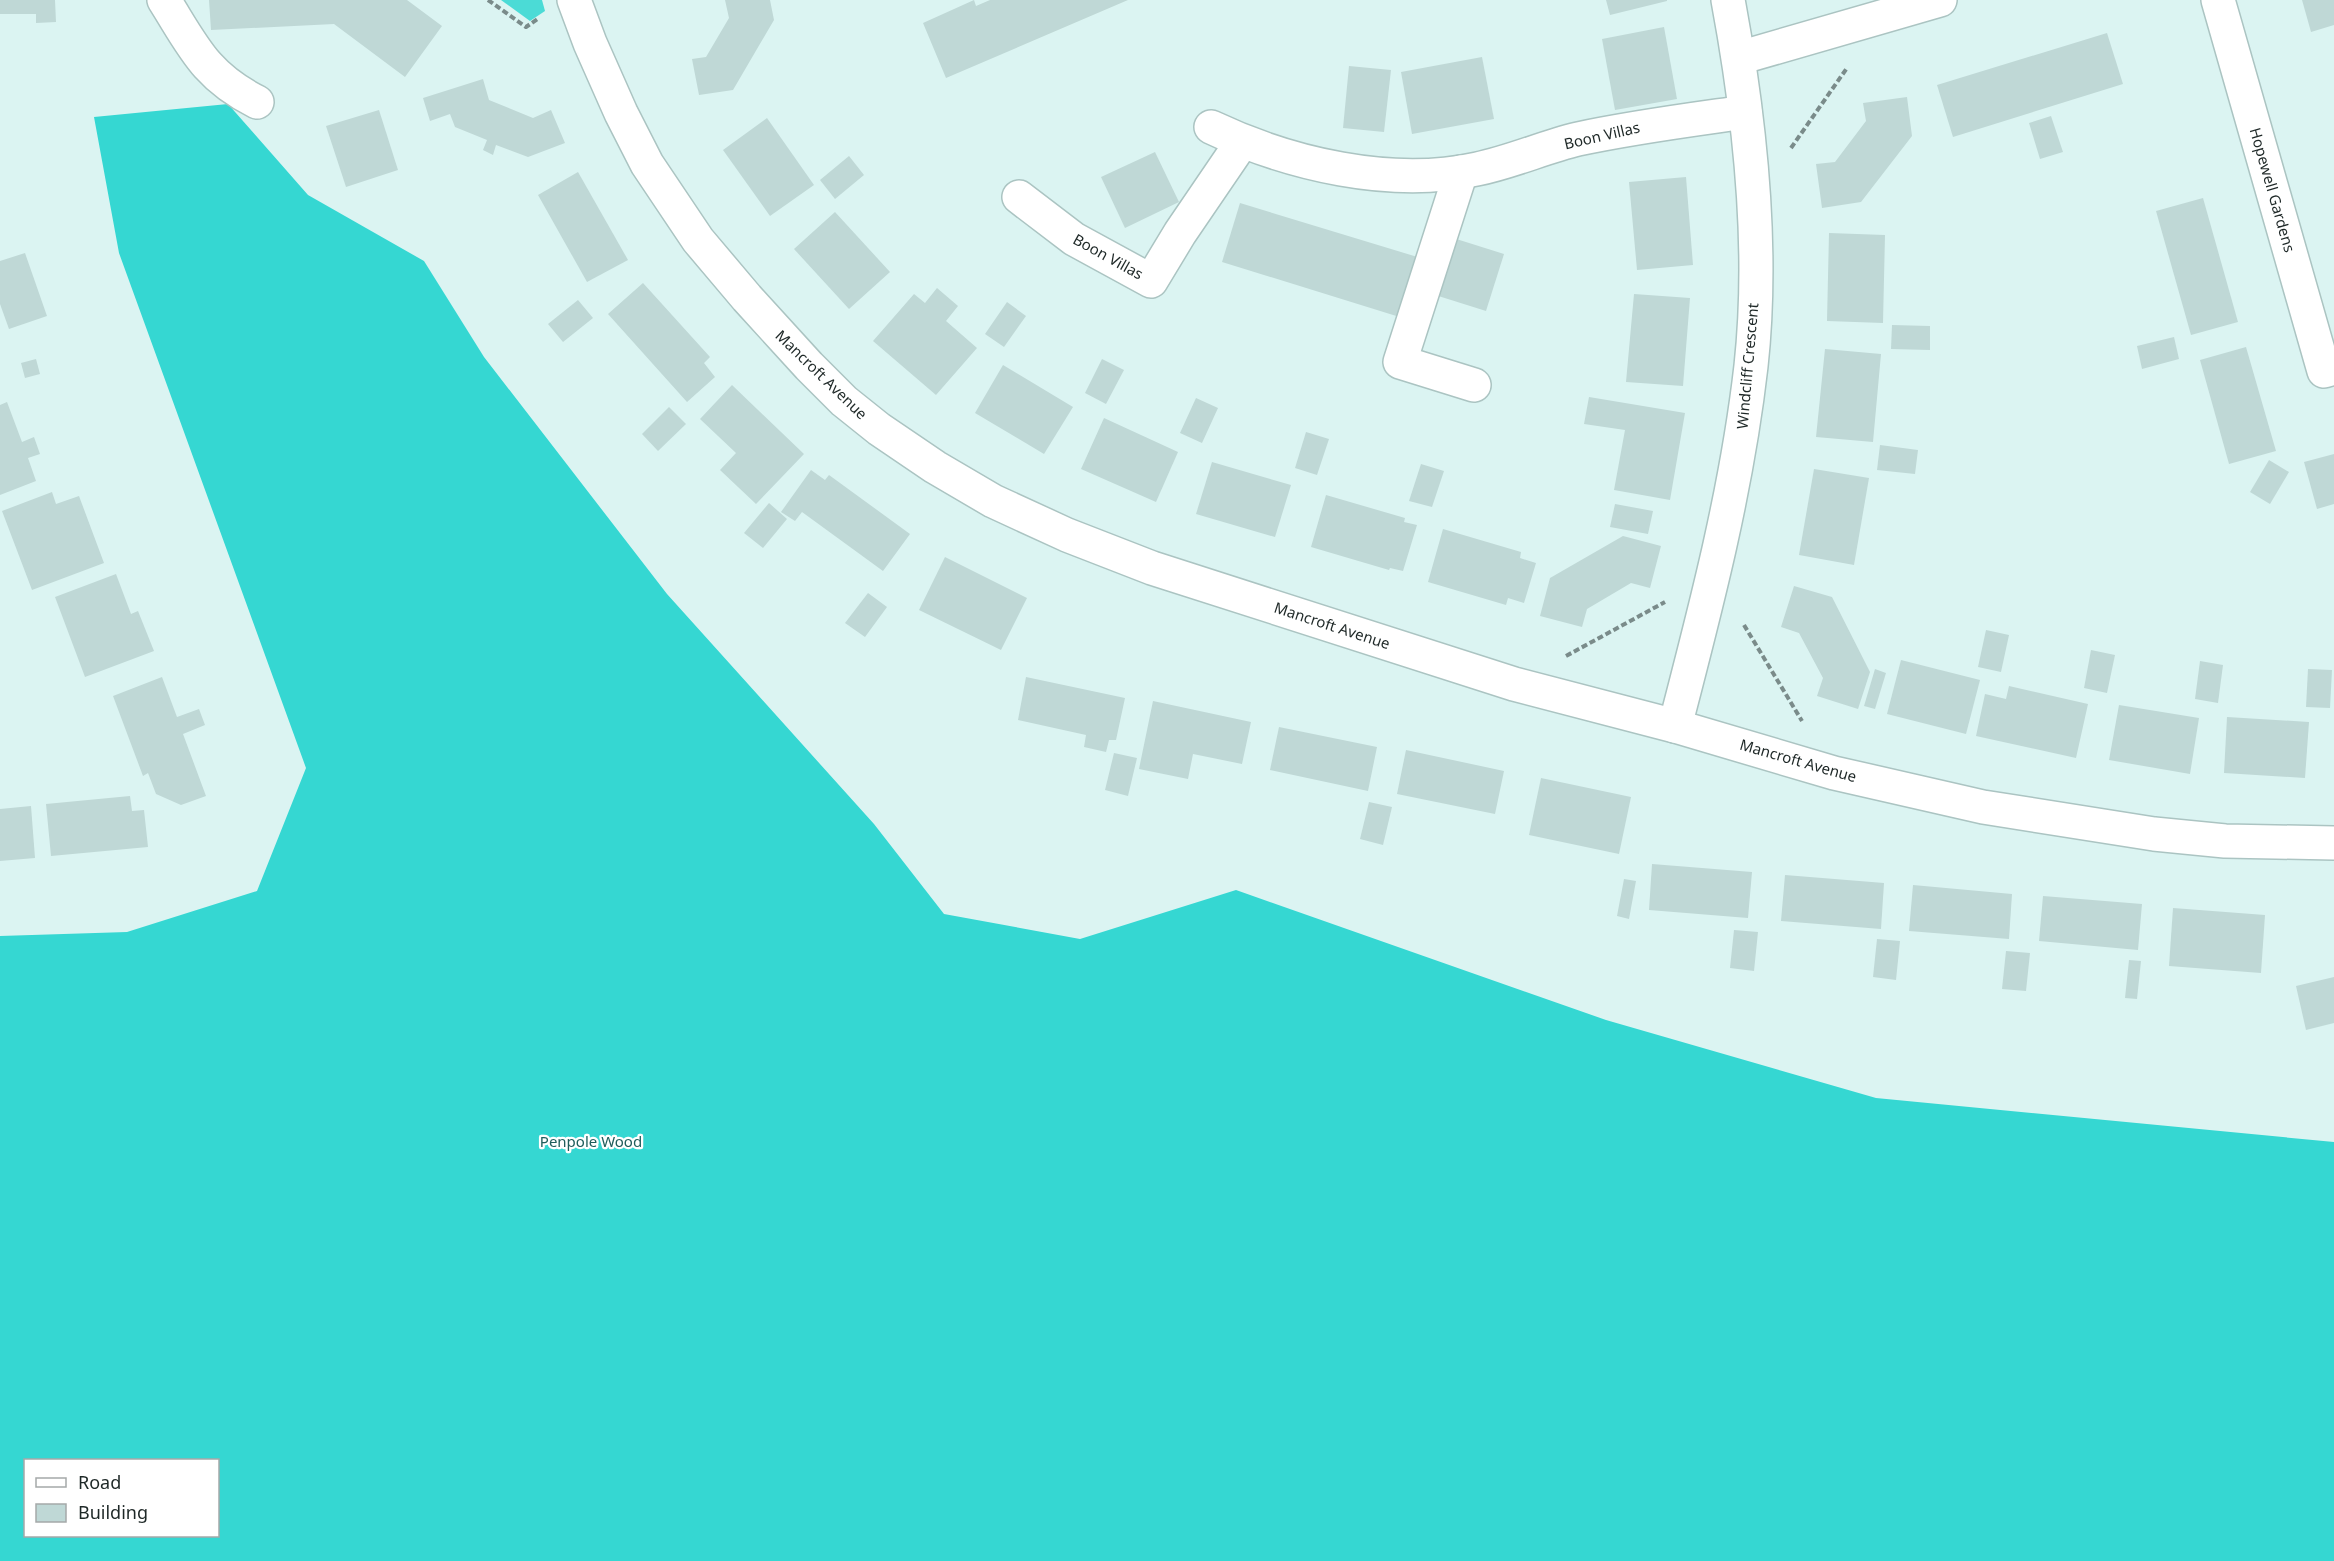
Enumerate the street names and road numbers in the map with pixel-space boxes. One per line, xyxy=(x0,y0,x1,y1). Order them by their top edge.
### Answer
street label: Boon Villas xyxy=(1562,117,1642,153)
street label: Hopewell Gardens xyxy=(2246,125,2300,254)
street label: Boon Villas xyxy=(1070,229,1147,284)
street label: Windcliff Crescent xyxy=(1732,301,1763,430)
street label: Mancroft Avenue xyxy=(771,325,872,423)
street label: Mancroft Avenue xyxy=(1272,597,1393,653)
street label: Mancroft Avenue xyxy=(1738,734,1859,786)

